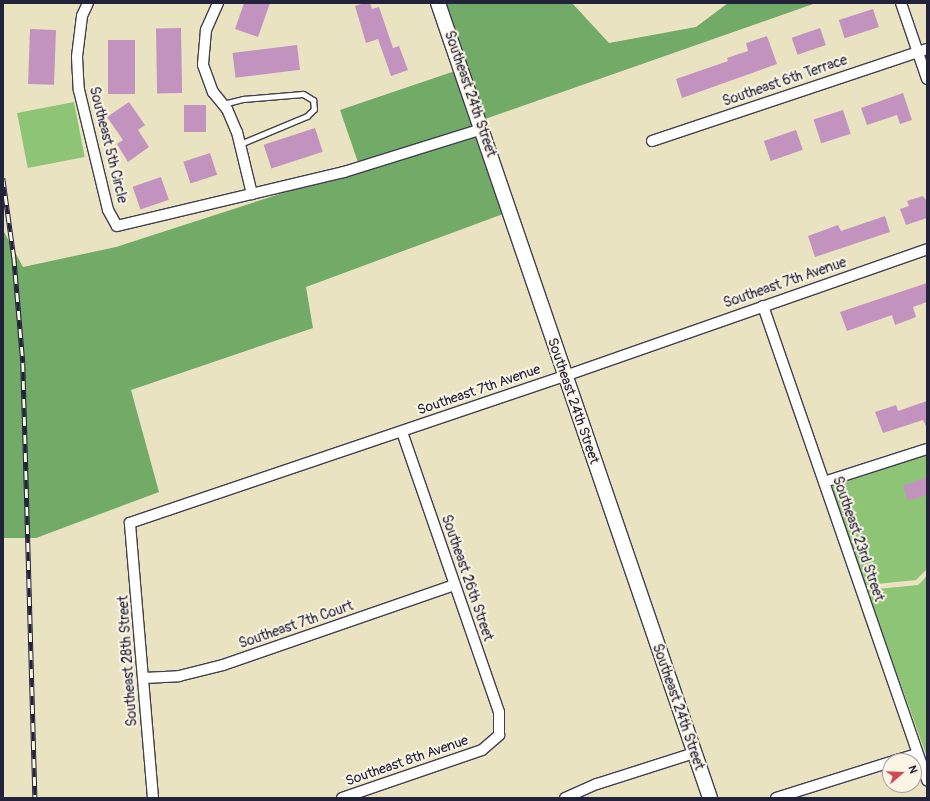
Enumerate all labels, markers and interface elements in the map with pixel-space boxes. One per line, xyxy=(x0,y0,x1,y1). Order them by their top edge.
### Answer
street label: Southeast 24th Street xyxy=(440,29,500,159)
street label: Southeast 6th Terrace xyxy=(720,52,850,110)
street label: Southeast 5th Circle xyxy=(85,85,131,205)
street label: Southeast 7th Avenue xyxy=(721,254,849,312)
street label: Southeast 24th Street xyxy=(543,336,603,466)
street label: Southeast 7th Avenue xyxy=(415,361,543,419)
street label: Southeast 23rd Street xyxy=(829,474,887,604)
street label: Southeast 26th Street xyxy=(437,513,497,643)
street label: Southeast 28th Street xyxy=(115,595,141,727)
street label: Southeast 7th Court xyxy=(237,598,355,652)
street label: Southeast 24th Street xyxy=(648,642,708,772)
street label: Southeast 8th Avenue xyxy=(343,732,471,790)
north arrow xyxy=(882,753,922,793)
text: N xyxy=(906,764,920,775)

